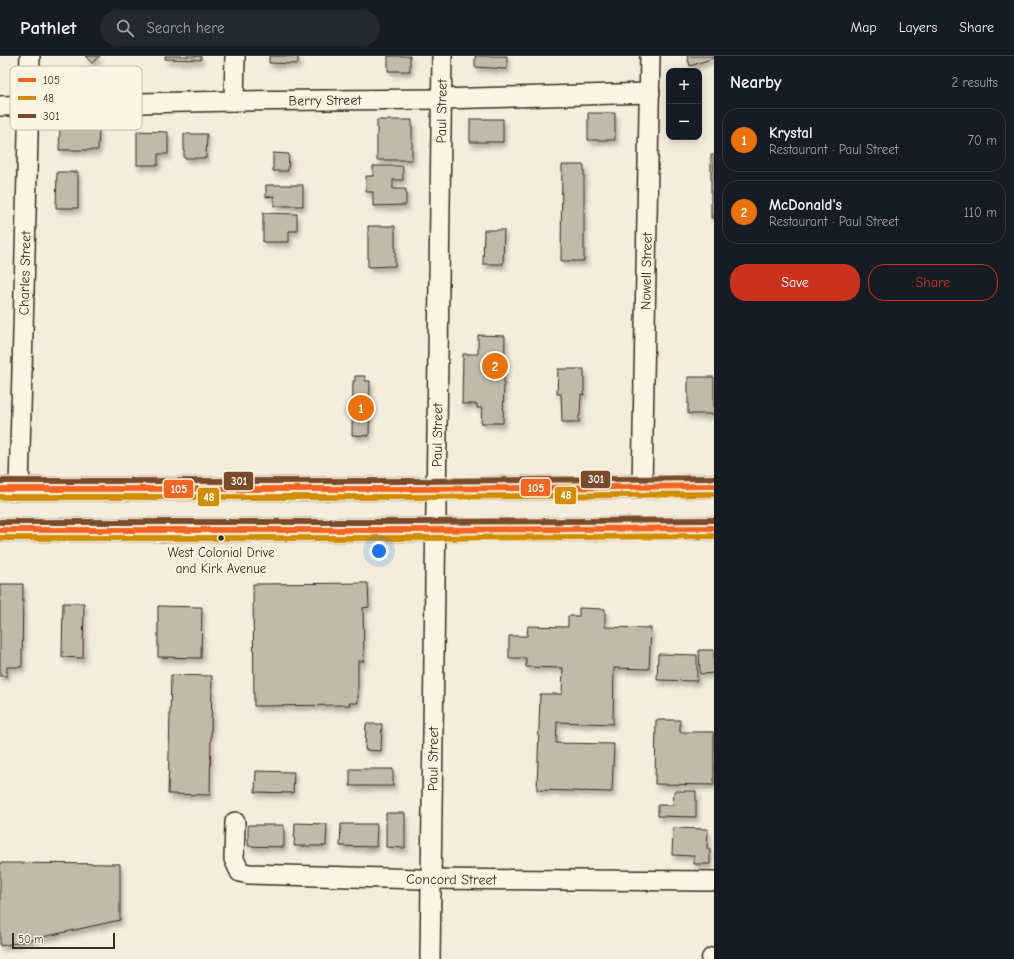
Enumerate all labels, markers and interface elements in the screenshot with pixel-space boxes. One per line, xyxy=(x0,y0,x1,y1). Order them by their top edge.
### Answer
search box xyxy=(100,10,380,46)
text: Pathlet xyxy=(20,17,76,39)
icon: search xyxy=(114,17,136,39)
text: Search here xyxy=(146,19,225,37)
text: Map xyxy=(850,19,877,36)
text: Layers xyxy=(899,19,937,36)
text: Share xyxy=(959,19,994,36)
legend xyxy=(10,66,142,130)
map controls xyxy=(666,68,702,140)
button: + xyxy=(666,68,702,104)
text: Nearby xyxy=(730,73,781,92)
text: 105 xyxy=(43,74,60,87)
text: 2 results xyxy=(951,75,998,90)
street label: Paul Street xyxy=(433,78,451,143)
text: 48 xyxy=(43,92,54,105)
street label: Berry Street xyxy=(288,92,362,109)
button: − xyxy=(666,104,702,140)
text: 301 xyxy=(43,110,60,123)
text: Krystal xyxy=(769,124,812,142)
text: 1 xyxy=(741,133,747,148)
text: 70 m xyxy=(968,133,997,148)
text: Restaurant · Paul Street xyxy=(769,142,899,157)
text: McDonald's xyxy=(769,196,842,214)
text: 2 xyxy=(741,205,747,220)
text: 110 m xyxy=(964,205,997,220)
text: Restaurant · Paul Street xyxy=(769,214,899,229)
street label: Charles Street xyxy=(15,230,35,316)
street label: Nowell Street xyxy=(637,231,656,310)
button: Save xyxy=(730,264,860,301)
button: Share xyxy=(868,264,998,301)
pin: 2 xyxy=(482,351,508,381)
pin: 1 xyxy=(348,393,374,423)
street label: Paul Street xyxy=(429,402,446,467)
line badge: 301 xyxy=(580,470,611,489)
line badge: 301 xyxy=(223,471,254,491)
text: 301 xyxy=(588,473,604,486)
text: 301 xyxy=(231,475,247,488)
line badge: 105 xyxy=(520,478,551,497)
line badge: 105 xyxy=(163,479,194,499)
text: 105 xyxy=(528,482,544,495)
text: 105 xyxy=(171,483,187,496)
line badge: 48 xyxy=(554,486,577,505)
line badge: 48 xyxy=(197,487,220,507)
text: 48 xyxy=(561,489,572,502)
text: 48 xyxy=(204,491,215,504)
marker: West Colonial Drive and Kirk Avenue xyxy=(216,533,226,543)
your location xyxy=(369,541,389,561)
place label: West Colonial Drive and Kirk Avenue xyxy=(168,545,275,576)
street label: Paul Street xyxy=(424,726,442,791)
street label: Concord Street xyxy=(406,871,498,889)
scale bar xyxy=(12,931,115,950)
text: 50 m xyxy=(18,933,43,946)

